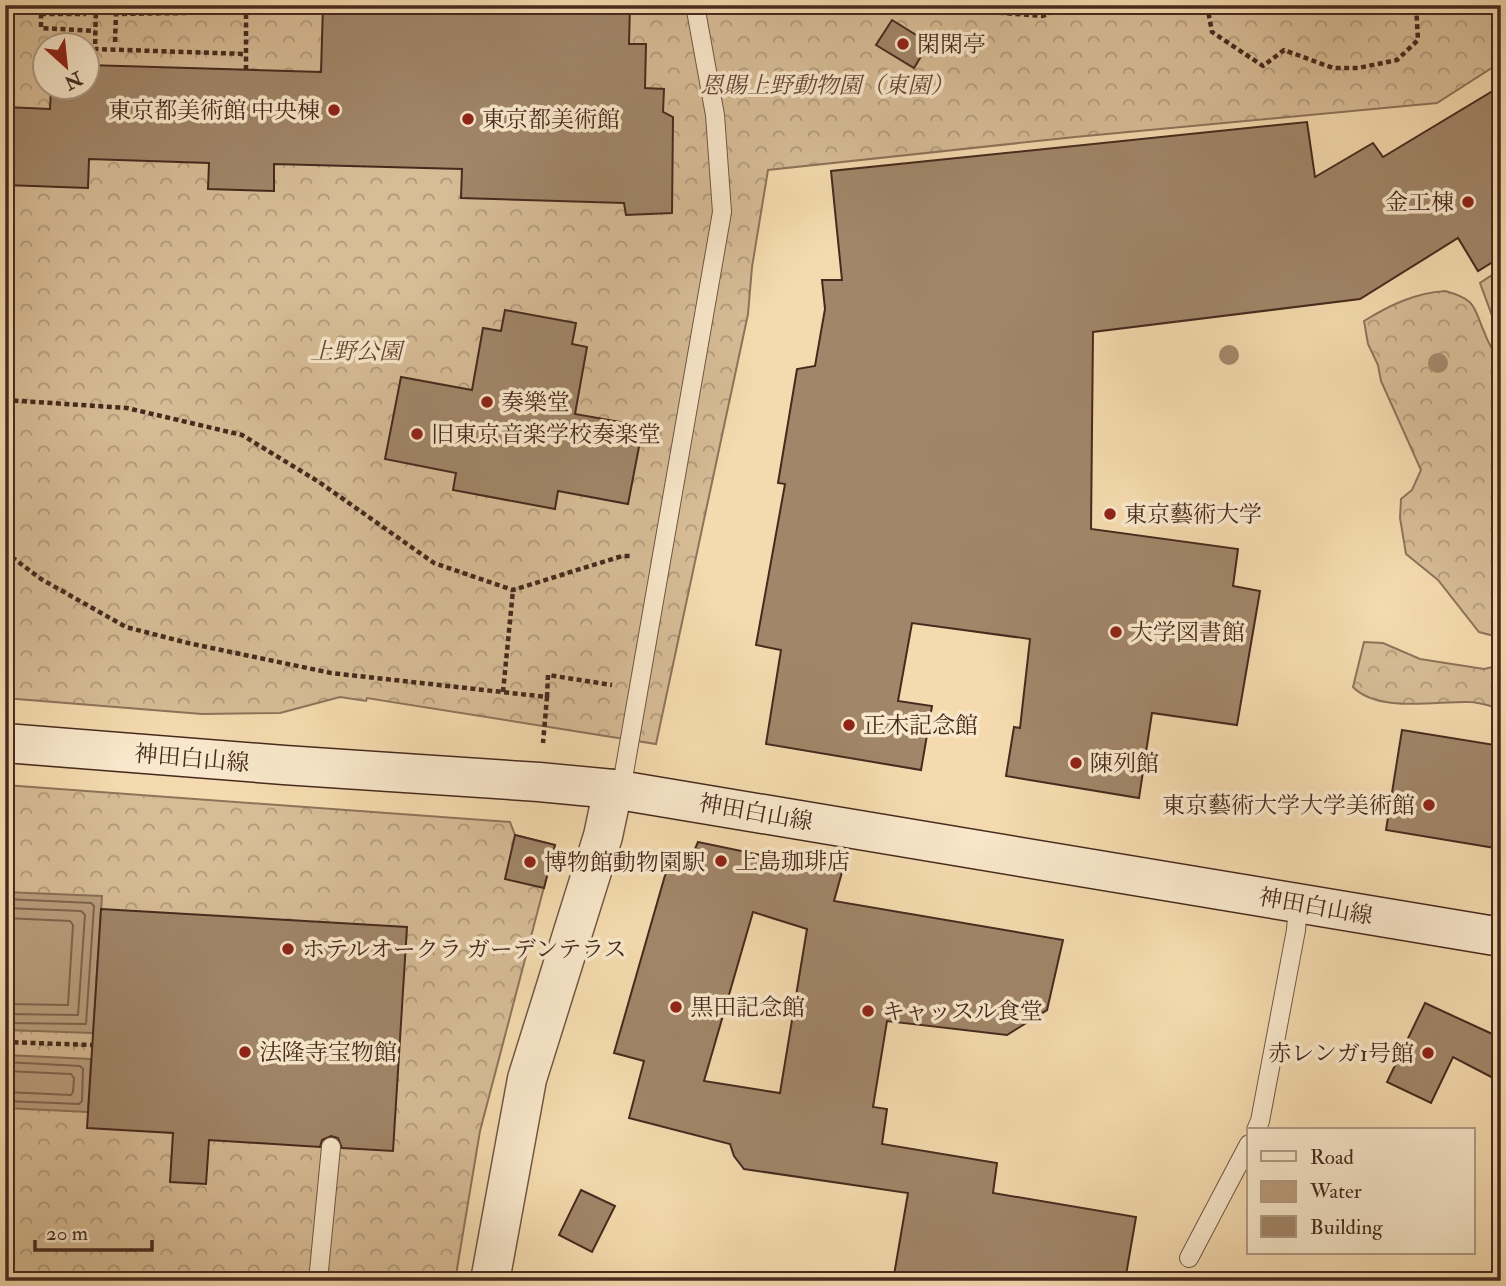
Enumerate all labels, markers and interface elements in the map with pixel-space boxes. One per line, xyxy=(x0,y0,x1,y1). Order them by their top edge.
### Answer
place label: 閑閑亭 xyxy=(917,30,986,59)
north arrow xyxy=(32,32,102,102)
marker: 閑閑亭 xyxy=(895,36,911,52)
text: N xyxy=(59,65,87,95)
park label: 恩賜上野動物園（東園） xyxy=(701,71,954,100)
place label: 東京都美術館 中央棟 xyxy=(108,96,320,125)
marker: 東京都美術館 中央棟 xyxy=(326,102,342,118)
place label: 東京都美術館 xyxy=(482,105,620,134)
marker: 東京都美術館 xyxy=(460,111,476,127)
place label: 金工棟 xyxy=(1385,188,1454,217)
marker: 金工棟 xyxy=(1460,194,1476,210)
park label: 上野公園 xyxy=(310,337,406,366)
place label: 奏樂堂 xyxy=(501,388,570,417)
marker: 奏樂堂 xyxy=(479,394,495,410)
place label: 旧東京音楽学校奏楽堂 xyxy=(431,420,661,449)
marker: 旧東京音楽学校奏楽堂 xyxy=(409,426,425,442)
place label: 東京藝術大学 xyxy=(1124,500,1262,529)
marker: 東京藝術大学 xyxy=(1102,506,1118,522)
place label: 大学図書館 xyxy=(1130,618,1245,647)
marker: 大学図書館 xyxy=(1108,624,1124,640)
place label: 正木記念館 xyxy=(863,711,978,740)
marker: 正木記念館 xyxy=(841,717,857,733)
street label: 神田白山線 xyxy=(133,739,251,778)
place label: 陳列館 xyxy=(1090,749,1159,778)
marker: 陳列館 xyxy=(1068,755,1084,771)
street label: 神田白山線 xyxy=(697,788,815,837)
place label: 東京藝術大学大学美術館 xyxy=(1162,791,1415,820)
marker: 東京藝術大学大学美術館 xyxy=(1421,797,1437,813)
place label: 上島珈琲店 xyxy=(735,847,850,876)
place label: 博物館動物園駅 xyxy=(544,848,705,877)
marker: 上島珈琲店 xyxy=(713,853,729,869)
marker: 博物館動物園駅 xyxy=(522,854,538,870)
street label: 神田白山線 xyxy=(1257,882,1375,931)
place label: ホテルオークラ ガーデンテラス xyxy=(302,935,627,964)
marker: ホテルオークラ ガーデンテラス xyxy=(280,941,296,957)
place label: 黒田記念館 xyxy=(690,993,805,1022)
place label: キャッスル食堂 xyxy=(882,997,1043,1026)
marker: 黒田記念館 xyxy=(668,999,684,1015)
marker: キャッスル食堂 xyxy=(860,1003,876,1019)
place label: 法隆寺宝物館 xyxy=(259,1038,397,1067)
place label: 赤レンガ1号館 xyxy=(1268,1039,1414,1068)
marker: 法隆寺宝物館 xyxy=(237,1044,253,1060)
marker: 赤レンガ1号館 xyxy=(1420,1045,1436,1061)
legend xyxy=(1247,1128,1474,1254)
text: Road xyxy=(1310,1144,1355,1171)
text: Water xyxy=(1309,1178,1362,1205)
scale bar xyxy=(35,1209,152,1253)
text: Building xyxy=(1310,1214,1383,1241)
text: 20 m xyxy=(46,1220,88,1247)

